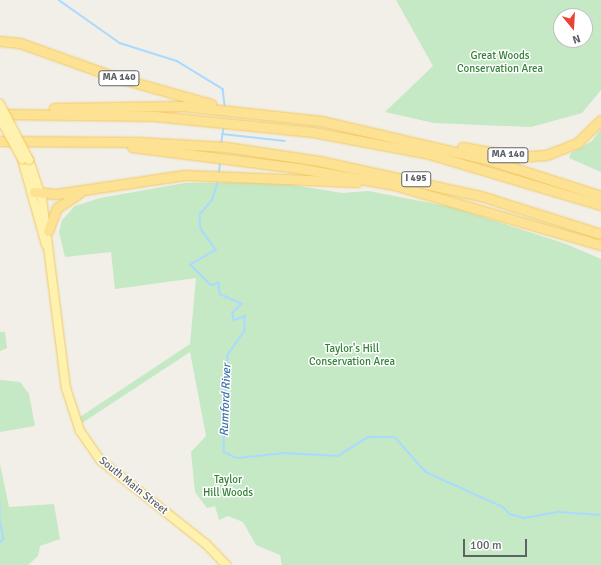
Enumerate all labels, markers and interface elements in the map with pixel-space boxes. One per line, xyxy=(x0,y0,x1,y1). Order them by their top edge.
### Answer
north arrow xyxy=(553,8,593,48)
text: N xyxy=(571,32,582,46)
park label: Great Woods Conservation Area xyxy=(457,50,543,76)
road number: MA 140 xyxy=(98,70,140,86)
road number: MA 140 xyxy=(487,147,529,163)
road number: I 495 xyxy=(401,171,431,187)
park label: Taylor's Hill Conservation Area xyxy=(309,343,395,369)
water label: Rumford River xyxy=(218,363,234,437)
street label: South Main Street xyxy=(96,454,170,518)
park label: Taylor Hill Woods xyxy=(203,474,253,500)
scale bar xyxy=(465,531,529,557)
text: 100 m xyxy=(470,538,502,553)

